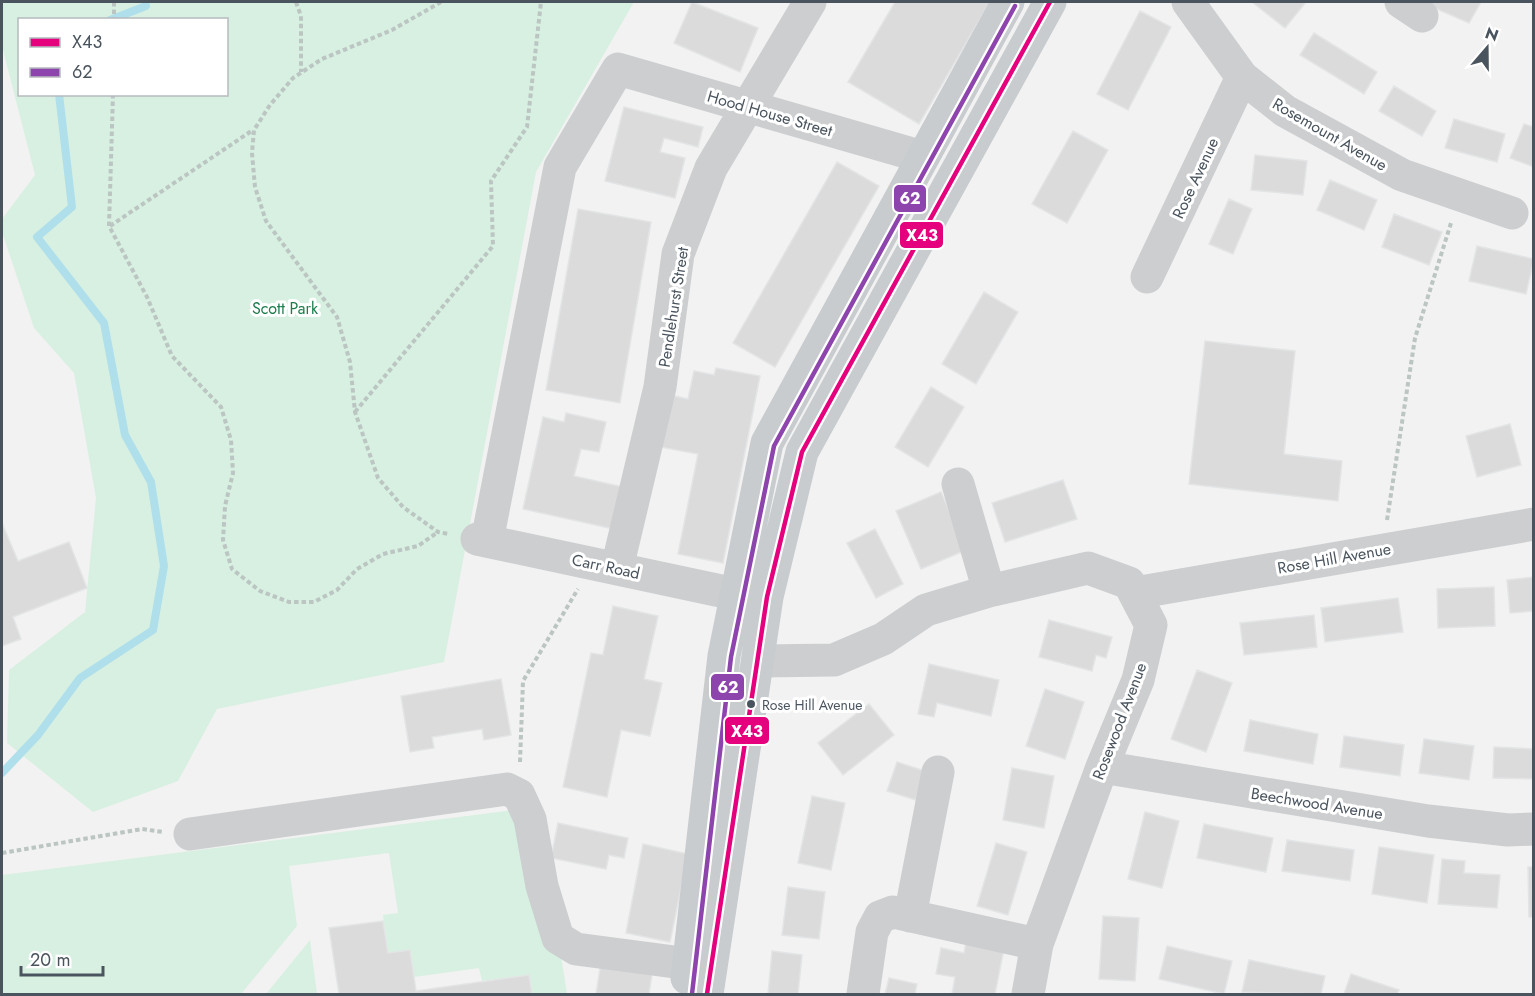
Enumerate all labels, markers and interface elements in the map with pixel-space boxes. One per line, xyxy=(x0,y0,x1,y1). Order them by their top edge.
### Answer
legend xyxy=(18,18,228,96)
north arrow xyxy=(1457,18,1517,78)
text: N xyxy=(1482,21,1502,47)
text: X43 xyxy=(72,29,102,55)
text: 62 xyxy=(72,59,93,85)
street label: Hood House Street xyxy=(705,85,835,142)
street label: Rosemount Avenue xyxy=(1268,92,1391,177)
street label: Rose Avenue xyxy=(1167,134,1224,223)
line badge: 62 xyxy=(893,184,927,213)
text: 62 xyxy=(899,187,921,210)
line badge: X43 xyxy=(899,221,944,249)
text: X43 xyxy=(906,224,938,247)
street label: Pendlehurst Street xyxy=(653,245,694,369)
park label: Scott Park xyxy=(252,297,319,320)
street label: Rose Hill Avenue xyxy=(1276,537,1393,580)
street label: Carr Road xyxy=(570,548,642,585)
street label: Rosewood Avenue xyxy=(1087,659,1152,783)
line badge: 62 xyxy=(710,673,745,701)
text: 62 xyxy=(717,676,739,699)
place label: Rose Hill Avenue xyxy=(762,695,862,715)
marker: Rose Hill Avenue xyxy=(745,698,757,710)
line badge: X43 xyxy=(724,716,770,745)
text: X43 xyxy=(731,720,763,743)
street label: Beechwood Avenue xyxy=(1249,782,1385,825)
scale bar xyxy=(21,939,104,977)
text: 20 m xyxy=(30,947,70,973)

